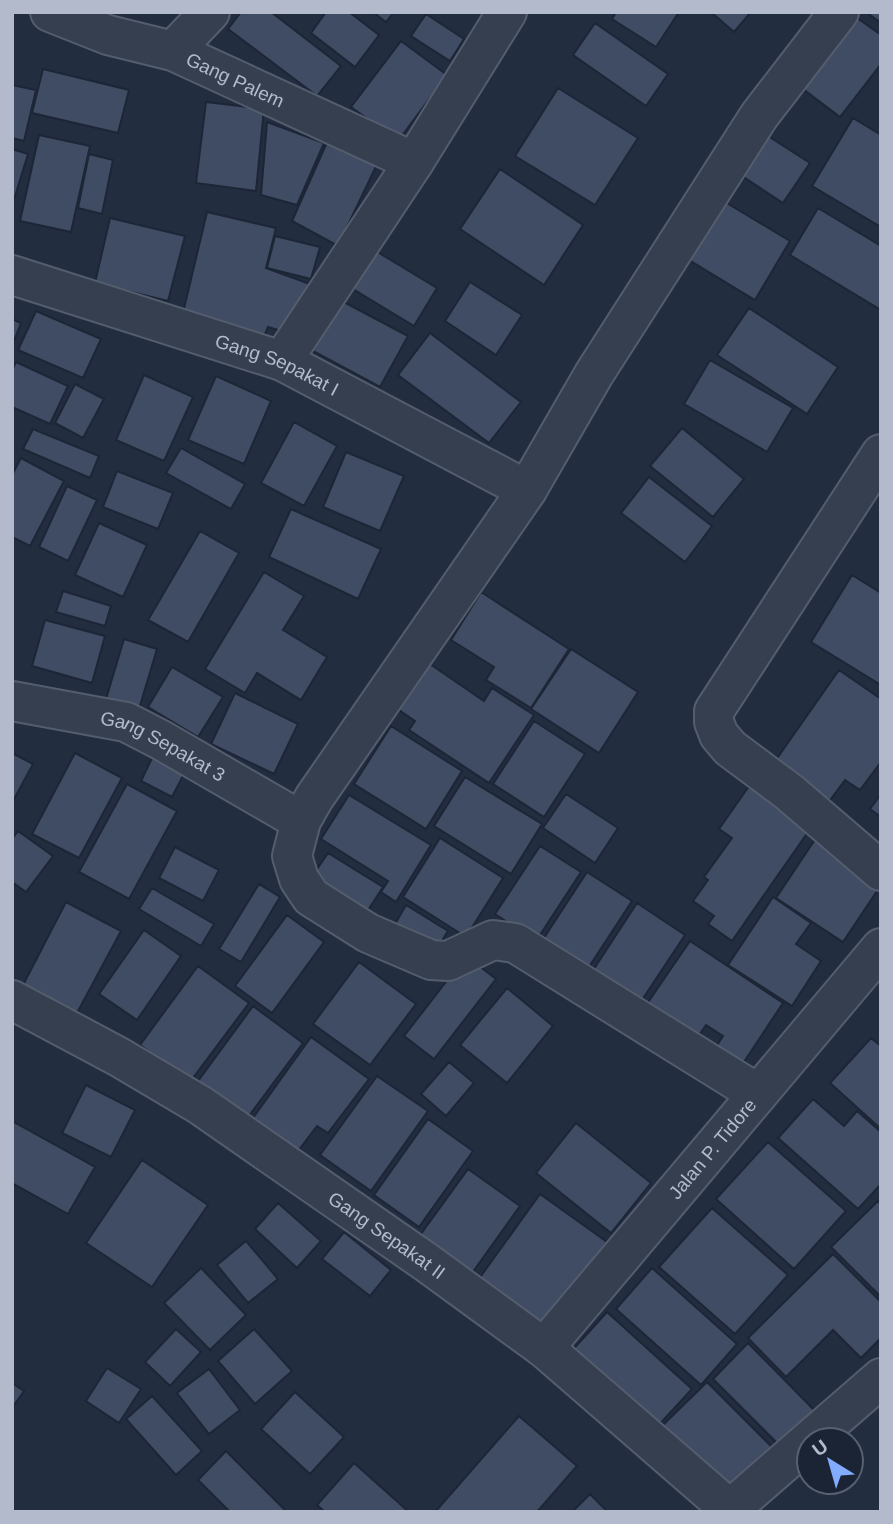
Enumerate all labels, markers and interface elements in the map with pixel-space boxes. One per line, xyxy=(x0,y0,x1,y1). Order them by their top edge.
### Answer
street label: Gang Palem xyxy=(183,49,288,112)
street label: Gang Sepakat I xyxy=(213,330,342,400)
street label: Gang Sepakat 3 xyxy=(99,708,229,786)
street label: Jalan P. Tidore xyxy=(664,1094,761,1203)
street label: Gang Sepakat II xyxy=(324,1187,449,1283)
north arrow xyxy=(795,1426,865,1496)
text: U xyxy=(808,1435,832,1460)

